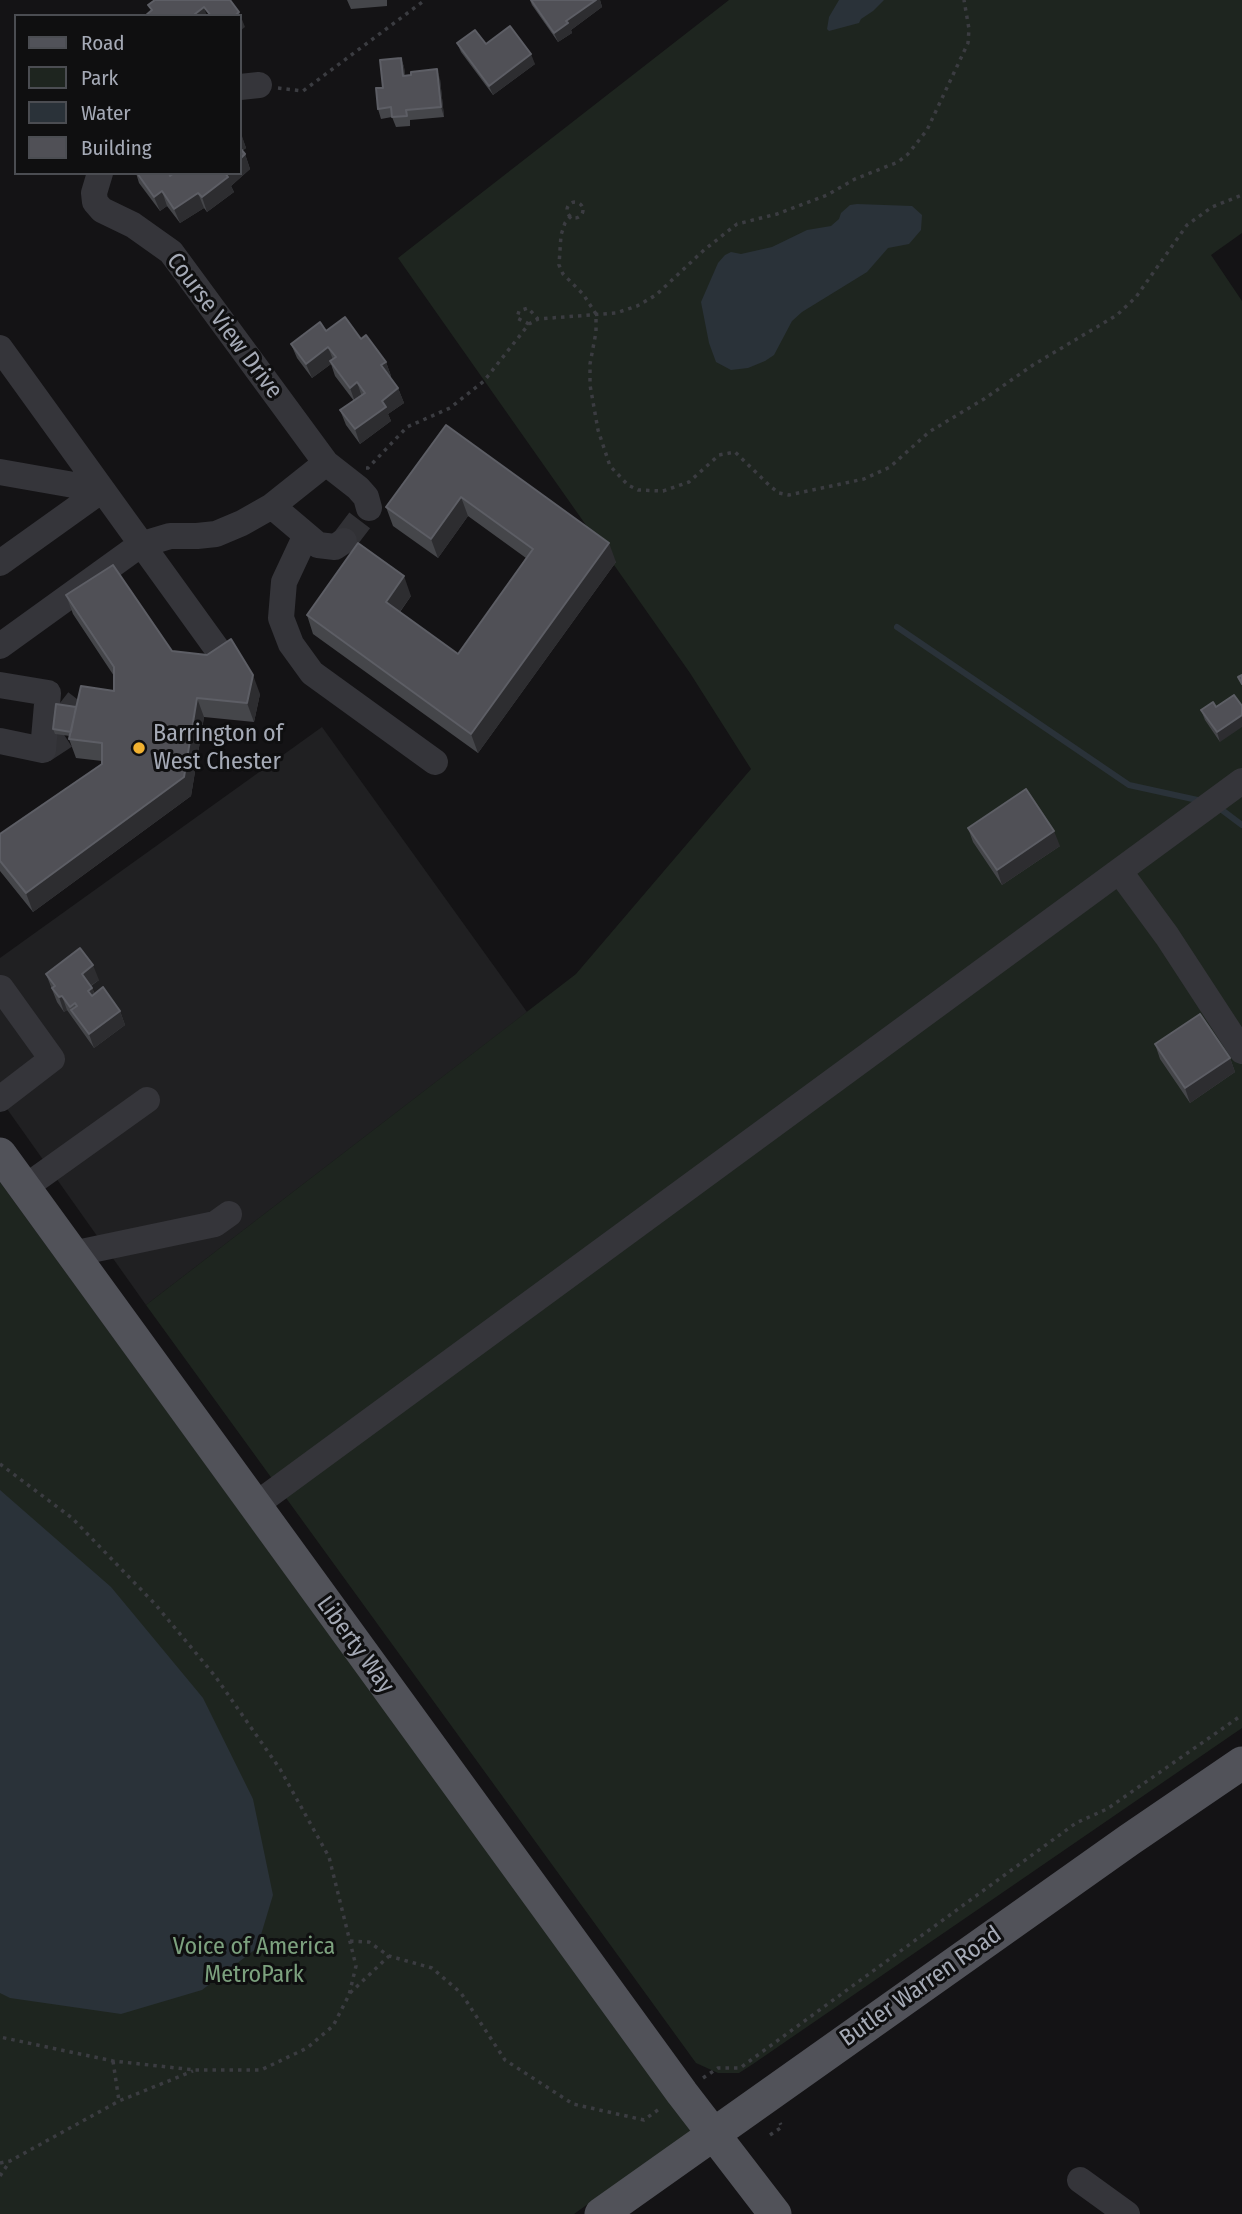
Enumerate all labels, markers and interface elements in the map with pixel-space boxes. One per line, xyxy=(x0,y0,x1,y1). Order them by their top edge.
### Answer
legend xyxy=(14,14,242,175)
text: Road xyxy=(81,30,125,56)
text: Park xyxy=(81,65,118,91)
text: Water xyxy=(81,100,131,126)
text: Building xyxy=(81,135,152,161)
street label: Course View Drive xyxy=(160,247,288,405)
place label: Barrington of West Chester xyxy=(153,720,283,776)
marker: Barrington of West Chester xyxy=(131,740,147,756)
street label: Liberty Way xyxy=(310,1591,400,1699)
street label: Butler Warren Road xyxy=(835,1921,1007,2053)
park label: Voice of America MetroPark xyxy=(173,1933,335,1989)

